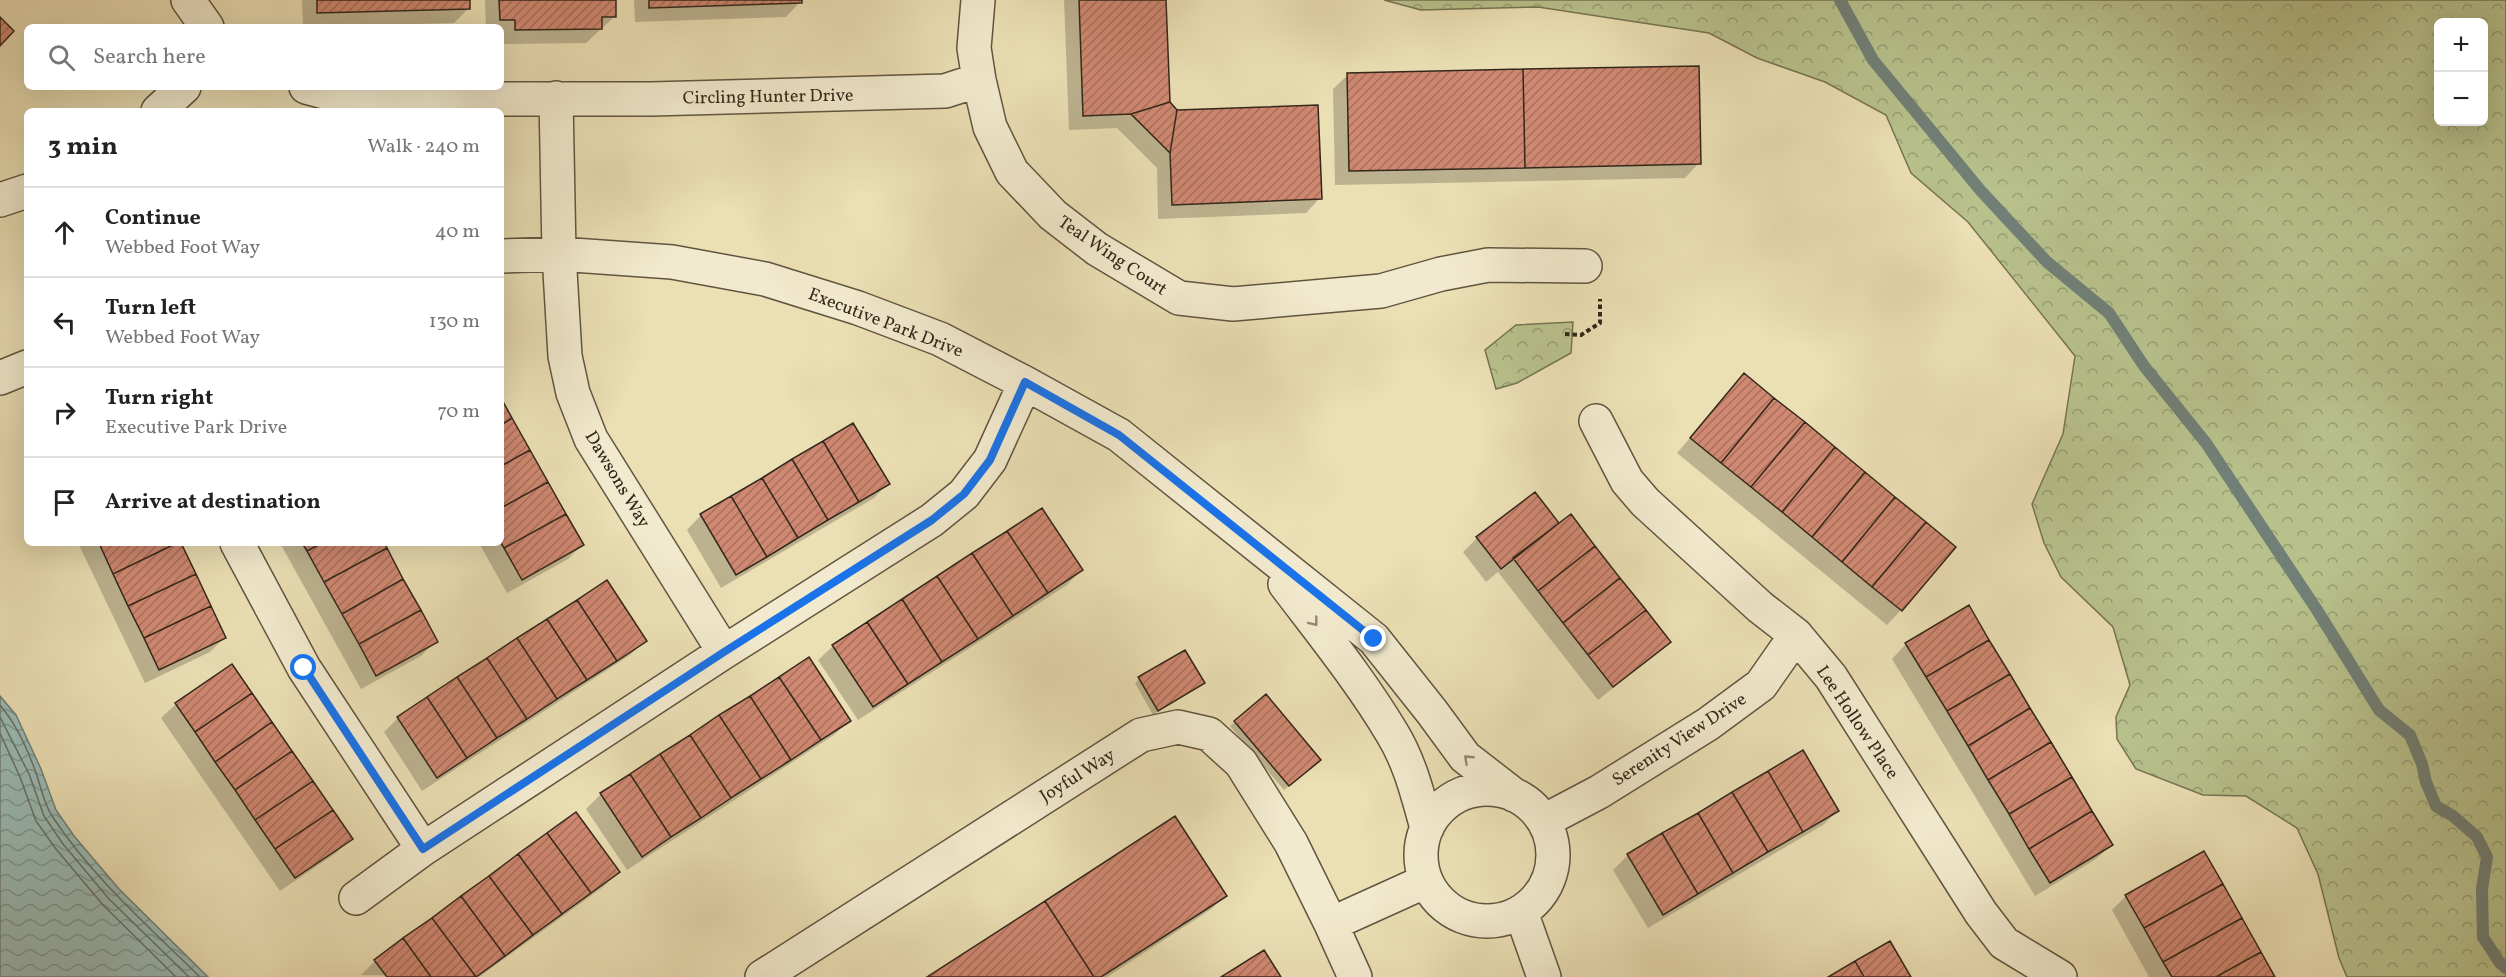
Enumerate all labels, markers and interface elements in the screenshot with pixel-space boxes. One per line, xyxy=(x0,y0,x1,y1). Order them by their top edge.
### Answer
map controls xyxy=(2434,18,2488,126)
button: + xyxy=(2434,18,2488,72)
search box xyxy=(24,24,504,90)
icon: search xyxy=(45,41,78,74)
text: Search here xyxy=(93,42,206,73)
button: − xyxy=(2434,72,2488,126)
street label: Circling Hunter Drive xyxy=(682,84,854,111)
text: 3 min xyxy=(48,129,118,165)
text: Walk · 240 m xyxy=(367,133,480,161)
text: Continue xyxy=(105,203,201,234)
street label: Teal Wing Court xyxy=(1053,210,1172,302)
icon: ahead xyxy=(48,216,81,249)
text: 40 m xyxy=(435,218,480,246)
text: Webbed Foot Way xyxy=(105,234,260,262)
street label: Executive Park Drive xyxy=(804,282,967,364)
text: Turn left xyxy=(105,293,196,324)
icon: left xyxy=(48,306,81,339)
text: 130 m xyxy=(429,308,480,336)
text: Webbed Foot Way xyxy=(105,324,260,352)
text: Turn right xyxy=(105,383,213,414)
icon: right xyxy=(48,396,81,429)
text: 70 m xyxy=(437,398,480,426)
text: Executive Park Drive xyxy=(105,414,287,442)
street label: Dawsons Way xyxy=(578,427,656,533)
icon: arrive xyxy=(48,486,81,519)
text: Arrive at destination xyxy=(105,487,321,518)
one-way arrow xyxy=(1307,615,1318,626)
route end xyxy=(1360,625,1386,651)
route start xyxy=(290,654,316,680)
street label: Lee Hollow Place xyxy=(1809,661,1904,785)
street label: Serenity View Drive xyxy=(1608,687,1752,793)
street label: Joyful Way xyxy=(1035,743,1121,809)
one-way arrow xyxy=(1465,755,1476,766)

